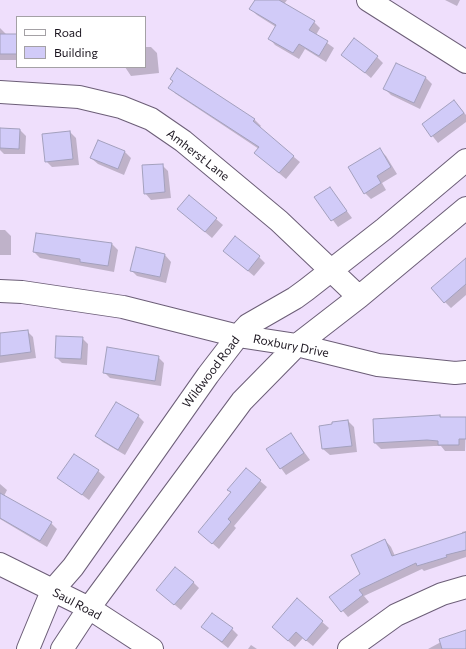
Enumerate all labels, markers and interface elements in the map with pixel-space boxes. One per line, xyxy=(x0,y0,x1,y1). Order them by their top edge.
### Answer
legend xyxy=(16,16,146,68)
text: Road xyxy=(54,25,82,39)
text: Building xyxy=(54,45,98,59)
street label: Amherst Lane xyxy=(164,126,232,184)
street label: Roxbury Drive xyxy=(252,332,330,360)
street label: Wildwood Road xyxy=(179,333,243,411)
street label: Saul Road xyxy=(50,585,104,623)

